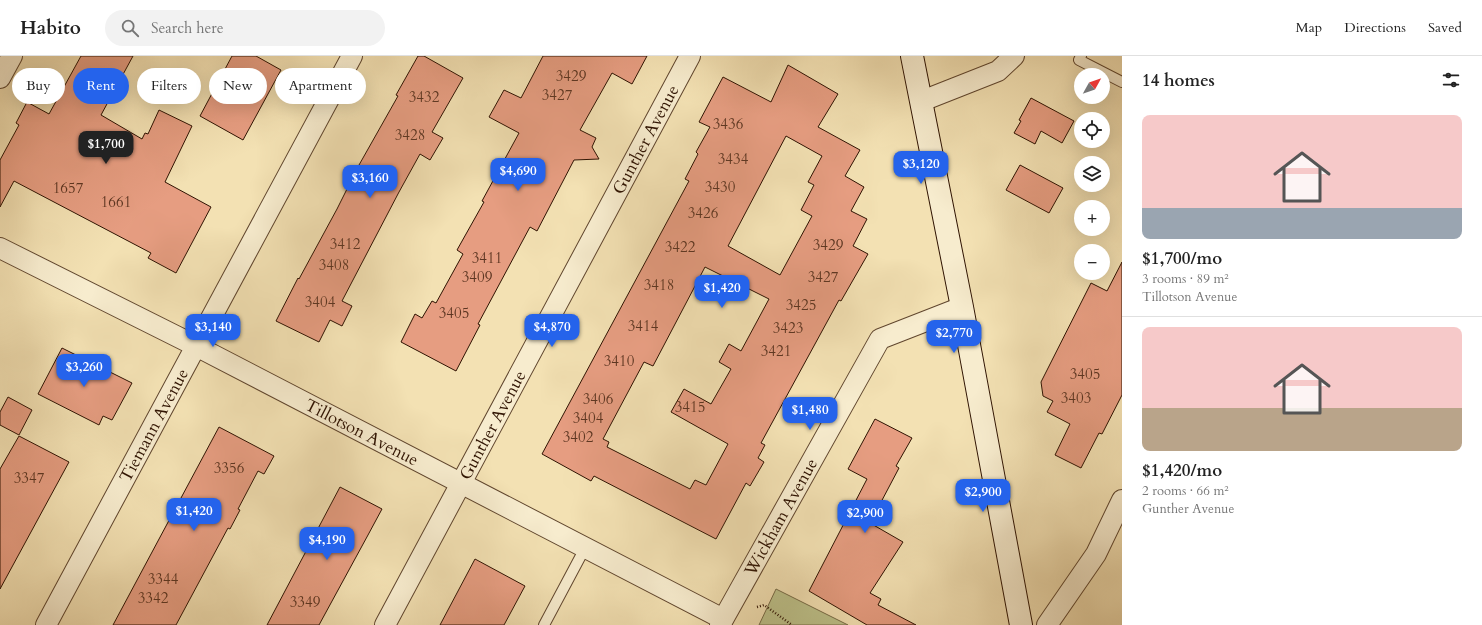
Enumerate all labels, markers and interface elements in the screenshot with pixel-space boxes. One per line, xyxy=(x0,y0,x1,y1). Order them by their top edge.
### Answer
search box xyxy=(105,10,385,46)
text: Habito xyxy=(20,15,81,41)
icon: search xyxy=(119,17,141,39)
text: Search here xyxy=(151,18,224,38)
text: Map xyxy=(1296,18,1322,37)
text: Directions xyxy=(1344,18,1406,37)
text: Saved xyxy=(1428,18,1462,37)
house number: 3429 xyxy=(556,66,587,86)
chip: Buy xyxy=(12,68,65,104)
chip: Rent xyxy=(73,68,129,104)
chip: Filters xyxy=(137,68,201,104)
chip: New xyxy=(209,68,267,104)
chip: Apartment xyxy=(275,68,366,104)
north arrow xyxy=(1074,68,1110,104)
map controls xyxy=(1074,68,1110,280)
text: 14 homes xyxy=(1142,69,1215,92)
icon: filters xyxy=(1440,69,1462,91)
street label: Gunther Avenue xyxy=(607,81,684,198)
house number: 3427 xyxy=(542,85,573,105)
house number: 3432 xyxy=(409,87,440,107)
button: locate xyxy=(1074,112,1110,148)
house number: 3436 xyxy=(713,114,744,134)
house number: 3428 xyxy=(395,125,425,145)
pin: $1,700 xyxy=(73,131,139,165)
text: $1,700 xyxy=(87,135,125,153)
icon: home xyxy=(1266,141,1338,213)
house number: 3434 xyxy=(718,149,749,169)
pin: $3,120 xyxy=(888,151,954,185)
text: $3,120 xyxy=(902,155,940,173)
button: layers xyxy=(1074,156,1110,192)
pin: $4,690 xyxy=(485,158,551,192)
text: $4,690 xyxy=(499,162,537,180)
pin: $3,160 xyxy=(337,165,403,199)
text: $3,160 xyxy=(351,169,389,187)
house number: 3430 xyxy=(705,177,736,197)
house number: 1657 xyxy=(53,178,84,198)
house number: 1661 xyxy=(101,192,131,212)
button: + xyxy=(1074,200,1110,236)
house number: 3426 xyxy=(688,203,719,223)
house number: 3412 xyxy=(330,234,361,254)
house number: 3429 xyxy=(813,235,844,255)
house number: 3422 xyxy=(665,237,696,257)
button: − xyxy=(1074,244,1110,280)
text: $1,700/mo xyxy=(1142,247,1222,270)
house number: 3411 xyxy=(472,248,502,268)
house number: 3408 xyxy=(319,255,349,275)
house number: 3409 xyxy=(462,267,493,287)
house number: 3427 xyxy=(808,267,839,287)
text: 3 rooms · 89 m² xyxy=(1142,270,1229,288)
house number: 3418 xyxy=(644,275,674,295)
pin: $1,420 xyxy=(689,275,755,309)
text: $1,420 xyxy=(703,279,741,297)
text: Tillotson Avenue xyxy=(1142,288,1237,306)
house number: 3404 xyxy=(305,292,336,312)
house number: 3425 xyxy=(786,295,816,315)
house number: 3405 xyxy=(439,303,469,323)
pin: $3,140 xyxy=(180,314,246,348)
pin: $4,870 xyxy=(519,314,585,348)
house number: 3414 xyxy=(628,316,659,336)
text: $3,140 xyxy=(194,318,232,336)
text: $4,870 xyxy=(533,318,571,336)
house number: 3423 xyxy=(773,318,803,338)
pin: $2,770 xyxy=(921,320,987,354)
text: $2,770 xyxy=(935,324,973,342)
house number: 3421 xyxy=(761,341,791,361)
house number: 3410 xyxy=(604,351,635,371)
icon: home xyxy=(1266,353,1338,425)
pin: $3,260 xyxy=(51,354,117,388)
text: $3,260 xyxy=(65,358,103,376)
street label: Tiemann Avenue xyxy=(114,364,193,486)
house number: 3405 xyxy=(1070,364,1100,384)
street label: Gunther Avenue xyxy=(454,366,531,484)
house number: 3403 xyxy=(1061,388,1091,408)
house number: 3406 xyxy=(583,389,614,409)
street label: Tillotson Avenue xyxy=(301,393,423,471)
house number: 3415 xyxy=(675,397,705,417)
pin: $1,480 xyxy=(777,397,843,431)
text: $1,480 xyxy=(791,401,829,419)
house number: 3404 xyxy=(573,408,604,428)
house number: 3402 xyxy=(563,427,594,447)
street label: Wickham Avenue xyxy=(738,454,823,581)
house number: 3356 xyxy=(214,458,245,478)
text: $1,420/mo xyxy=(1142,459,1222,482)
house number: 3347 xyxy=(14,468,45,488)
pin: $2,900 xyxy=(950,479,1016,513)
text: 2 rooms · 66 m² xyxy=(1142,482,1229,500)
text: $2,900 xyxy=(964,483,1002,501)
pin: $1,420 xyxy=(161,498,227,532)
pin: $2,900 xyxy=(832,500,898,534)
text: Gunther Avenue xyxy=(1142,500,1234,518)
text: $1,420 xyxy=(175,502,213,520)
text: $2,900 xyxy=(846,504,884,522)
pin: $4,190 xyxy=(294,527,360,561)
text: $4,190 xyxy=(308,531,346,549)
house number: 3344 xyxy=(148,569,179,589)
house number: 3342 xyxy=(138,588,169,608)
house number: 3349 xyxy=(290,592,321,612)

